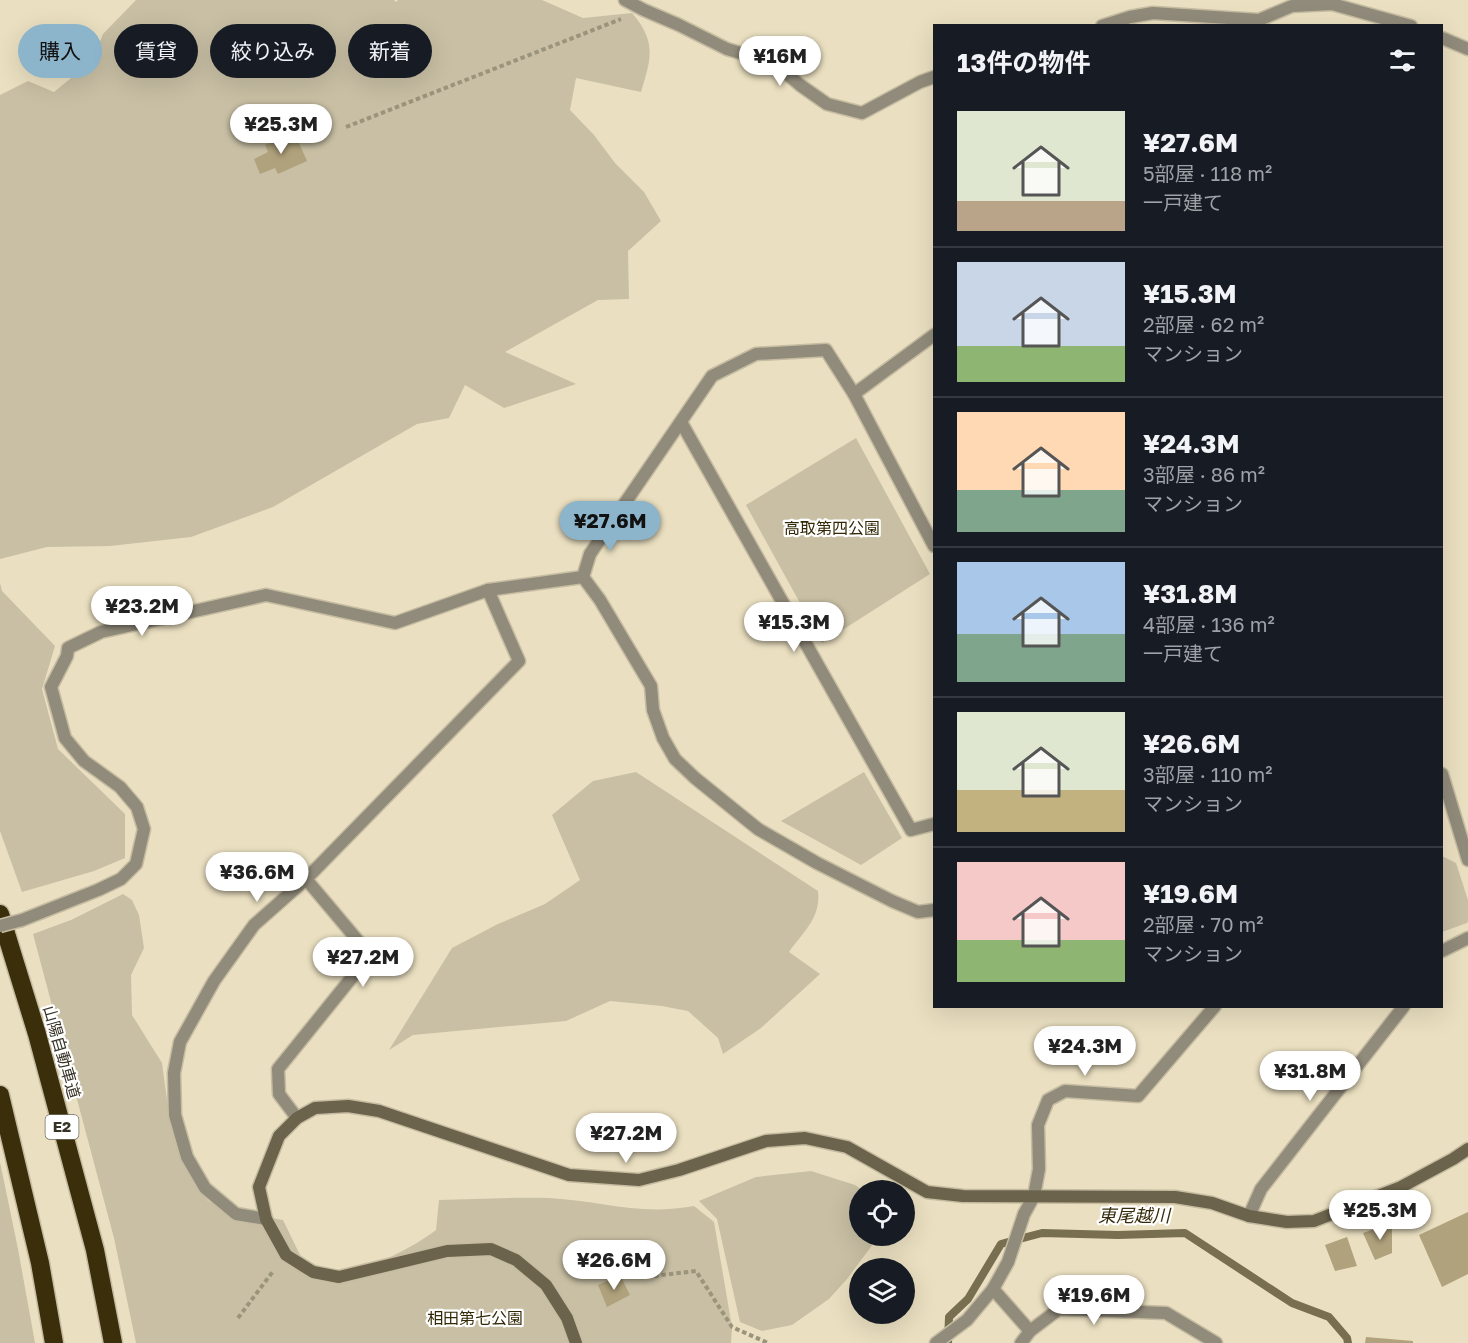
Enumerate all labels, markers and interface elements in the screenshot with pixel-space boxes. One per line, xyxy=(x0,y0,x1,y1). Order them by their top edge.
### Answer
chip: 購入 xyxy=(18,24,102,78)
chip: 賃貸 xyxy=(114,24,198,78)
chip: 絞り込み xyxy=(210,24,336,78)
chip: 新着 xyxy=(348,24,432,78)
pin: ¥16M xyxy=(744,36,816,87)
text: ¥16M xyxy=(753,43,807,67)
icon: filters xyxy=(1386,44,1419,77)
text: 13件の物件 xyxy=(957,47,1090,78)
pin: ¥25.3M xyxy=(232,104,330,155)
text: ¥25.3M xyxy=(244,111,318,135)
text: ¥27.6M xyxy=(1143,127,1238,158)
icon: home xyxy=(1005,135,1077,207)
text: 5部屋 · 118 m² xyxy=(1143,161,1272,185)
text: 一戸建て xyxy=(1143,190,1223,214)
text: ¥15.3M xyxy=(1143,278,1237,309)
icon: home xyxy=(1005,286,1077,358)
text: 2部屋 · 62 m² xyxy=(1143,312,1264,336)
text: マンション xyxy=(1143,341,1243,365)
text: ¥24.3M xyxy=(1143,428,1240,459)
icon: home xyxy=(1005,436,1077,508)
text: 3部屋 · 86 m² xyxy=(1143,462,1265,486)
text: マンション xyxy=(1143,491,1243,515)
pin: ¥27.6M xyxy=(561,501,659,552)
text: ¥27.6M xyxy=(573,508,647,532)
park label: 高取第四公園 xyxy=(784,518,880,538)
text: ¥31.8M xyxy=(1143,578,1238,609)
pin: ¥23.2M xyxy=(93,586,191,637)
icon: home xyxy=(1005,586,1077,658)
text: ¥23.2M xyxy=(105,593,179,617)
pin: ¥15.3M xyxy=(745,602,843,653)
text: ¥15.3M xyxy=(758,609,830,633)
text: 4部屋 · 136 m² xyxy=(1143,612,1275,636)
text: 一戸建て xyxy=(1143,641,1223,665)
text: ¥26.6M xyxy=(1143,728,1241,759)
icon: home xyxy=(1005,736,1077,808)
text: 3部屋 · 110 m² xyxy=(1143,762,1272,786)
text: マンション xyxy=(1143,791,1243,815)
pin: ¥36.6M xyxy=(208,852,306,903)
text: ¥36.6M xyxy=(220,859,295,883)
text: ¥19.6M xyxy=(1143,878,1238,909)
icon: home xyxy=(1005,886,1077,958)
text: 2部屋 · 70 m² xyxy=(1143,912,1264,936)
pin: ¥27.2M xyxy=(314,937,412,988)
text: マンション xyxy=(1143,941,1243,965)
text: ¥27.2M xyxy=(327,944,399,968)
street label: 山陽自動車道 xyxy=(39,1003,85,1101)
pin: ¥24.3M xyxy=(1036,1026,1134,1077)
text: ¥24.3M xyxy=(1048,1033,1122,1057)
pin: ¥31.8M xyxy=(1261,1051,1359,1102)
text: ¥31.8M xyxy=(1274,1058,1346,1082)
pin: ¥27.2M xyxy=(577,1113,675,1164)
road number: E2 xyxy=(46,1115,78,1139)
text: ¥27.2M xyxy=(590,1120,662,1144)
map controls xyxy=(849,1180,915,1324)
button: locate xyxy=(849,1180,915,1246)
pin: ¥25.3M xyxy=(1331,1190,1429,1241)
text: ¥25.3M xyxy=(1343,1197,1417,1221)
water label: 東尾越川 xyxy=(1098,1204,1172,1226)
pin: ¥26.6M xyxy=(565,1240,663,1291)
text: ¥26.6M xyxy=(577,1247,652,1271)
button: layers xyxy=(849,1258,915,1324)
pin: ¥19.6M xyxy=(1045,1275,1143,1326)
text: ¥19.6M xyxy=(1057,1282,1131,1306)
park label: 相田第七公園 xyxy=(427,1308,523,1328)

